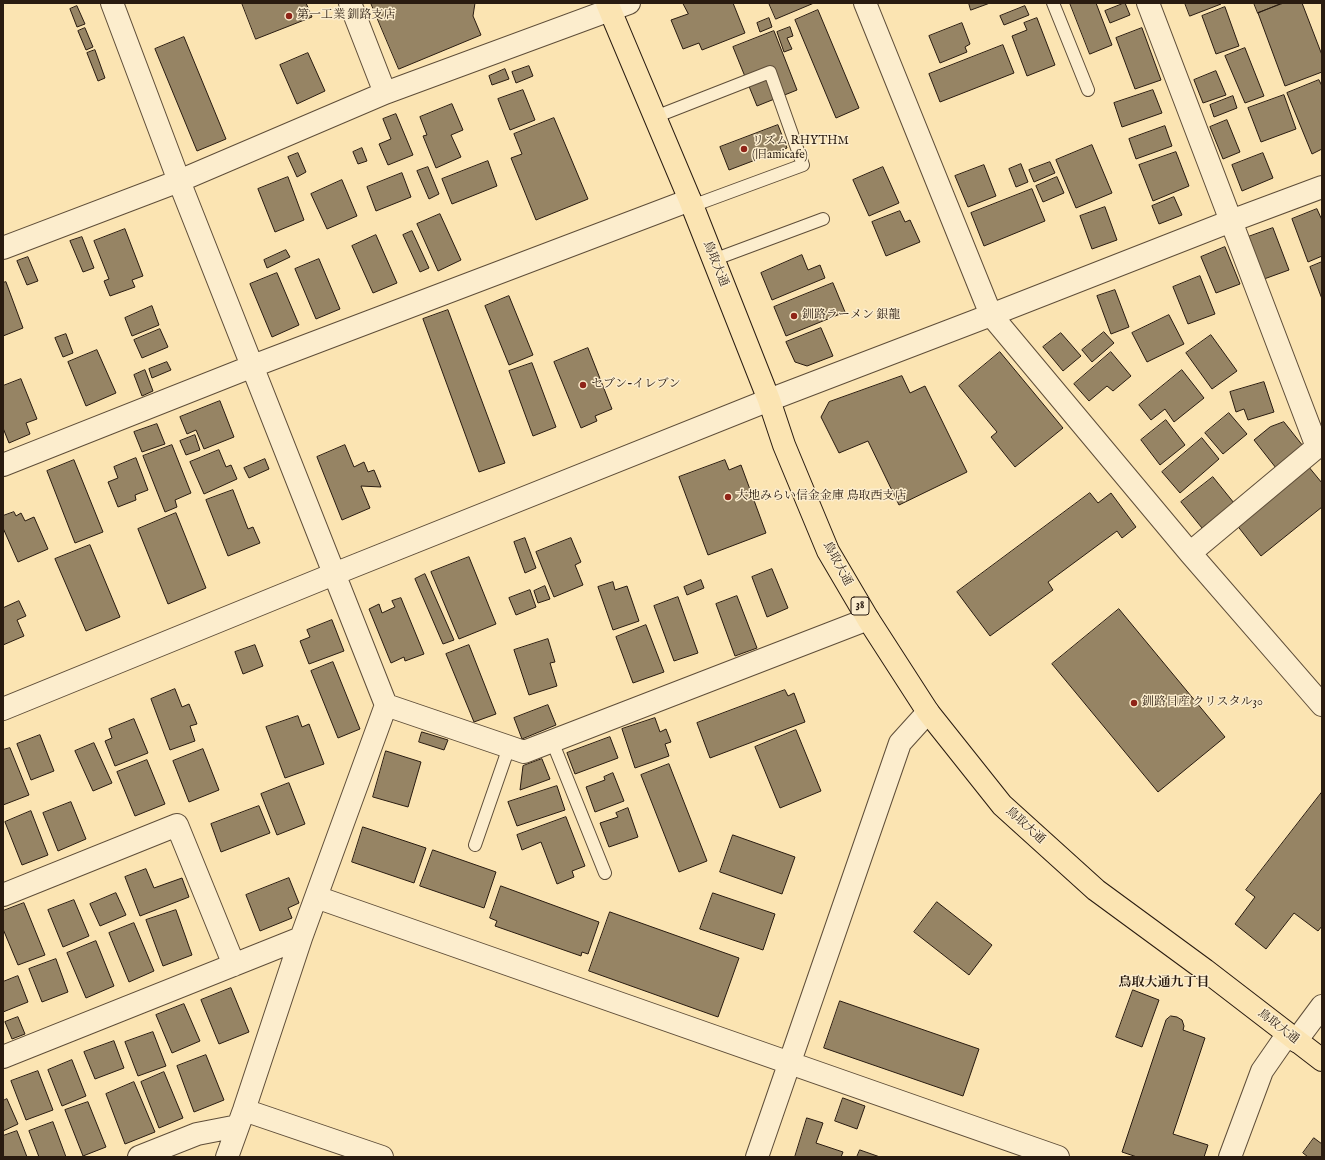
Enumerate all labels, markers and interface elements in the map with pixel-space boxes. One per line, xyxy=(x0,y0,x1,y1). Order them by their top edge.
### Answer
place label: 第一工業 釧路支店 xyxy=(297,9,396,23)
marker: 第一工業 釧路支店 xyxy=(284,11,294,21)
place label: リズム RHYTHM (旧amicafe) xyxy=(752,135,849,163)
marker: リズム RHYTHM (旧amicafe) xyxy=(739,144,749,154)
street label: 鳥取大通 xyxy=(699,239,731,289)
place label: 釧路ラーメン 銀龍 xyxy=(802,309,901,323)
marker: 釧路ラーメン 銀龍 xyxy=(789,311,799,321)
place label: セブン-イレブン xyxy=(591,378,681,392)
marker: セブン-イレブン xyxy=(578,380,588,390)
place label: 大地みらい信金金庫 鳥取西支店 xyxy=(736,490,907,504)
marker: 大地みらい信金金庫 鳥取西支店 xyxy=(723,492,733,502)
street label: 鳥取大通 xyxy=(819,539,855,589)
road number: 38 xyxy=(851,597,869,615)
place label: 釧路日産 クリスタル30 xyxy=(1142,696,1263,710)
marker: 釧路日産 クリスタル30 xyxy=(1129,698,1139,708)
street label: 鳥取大通 xyxy=(1002,805,1048,847)
district label: 鳥取大通九丁目 xyxy=(1119,975,1209,991)
street label: 鳥取大通 xyxy=(1255,1007,1301,1047)

